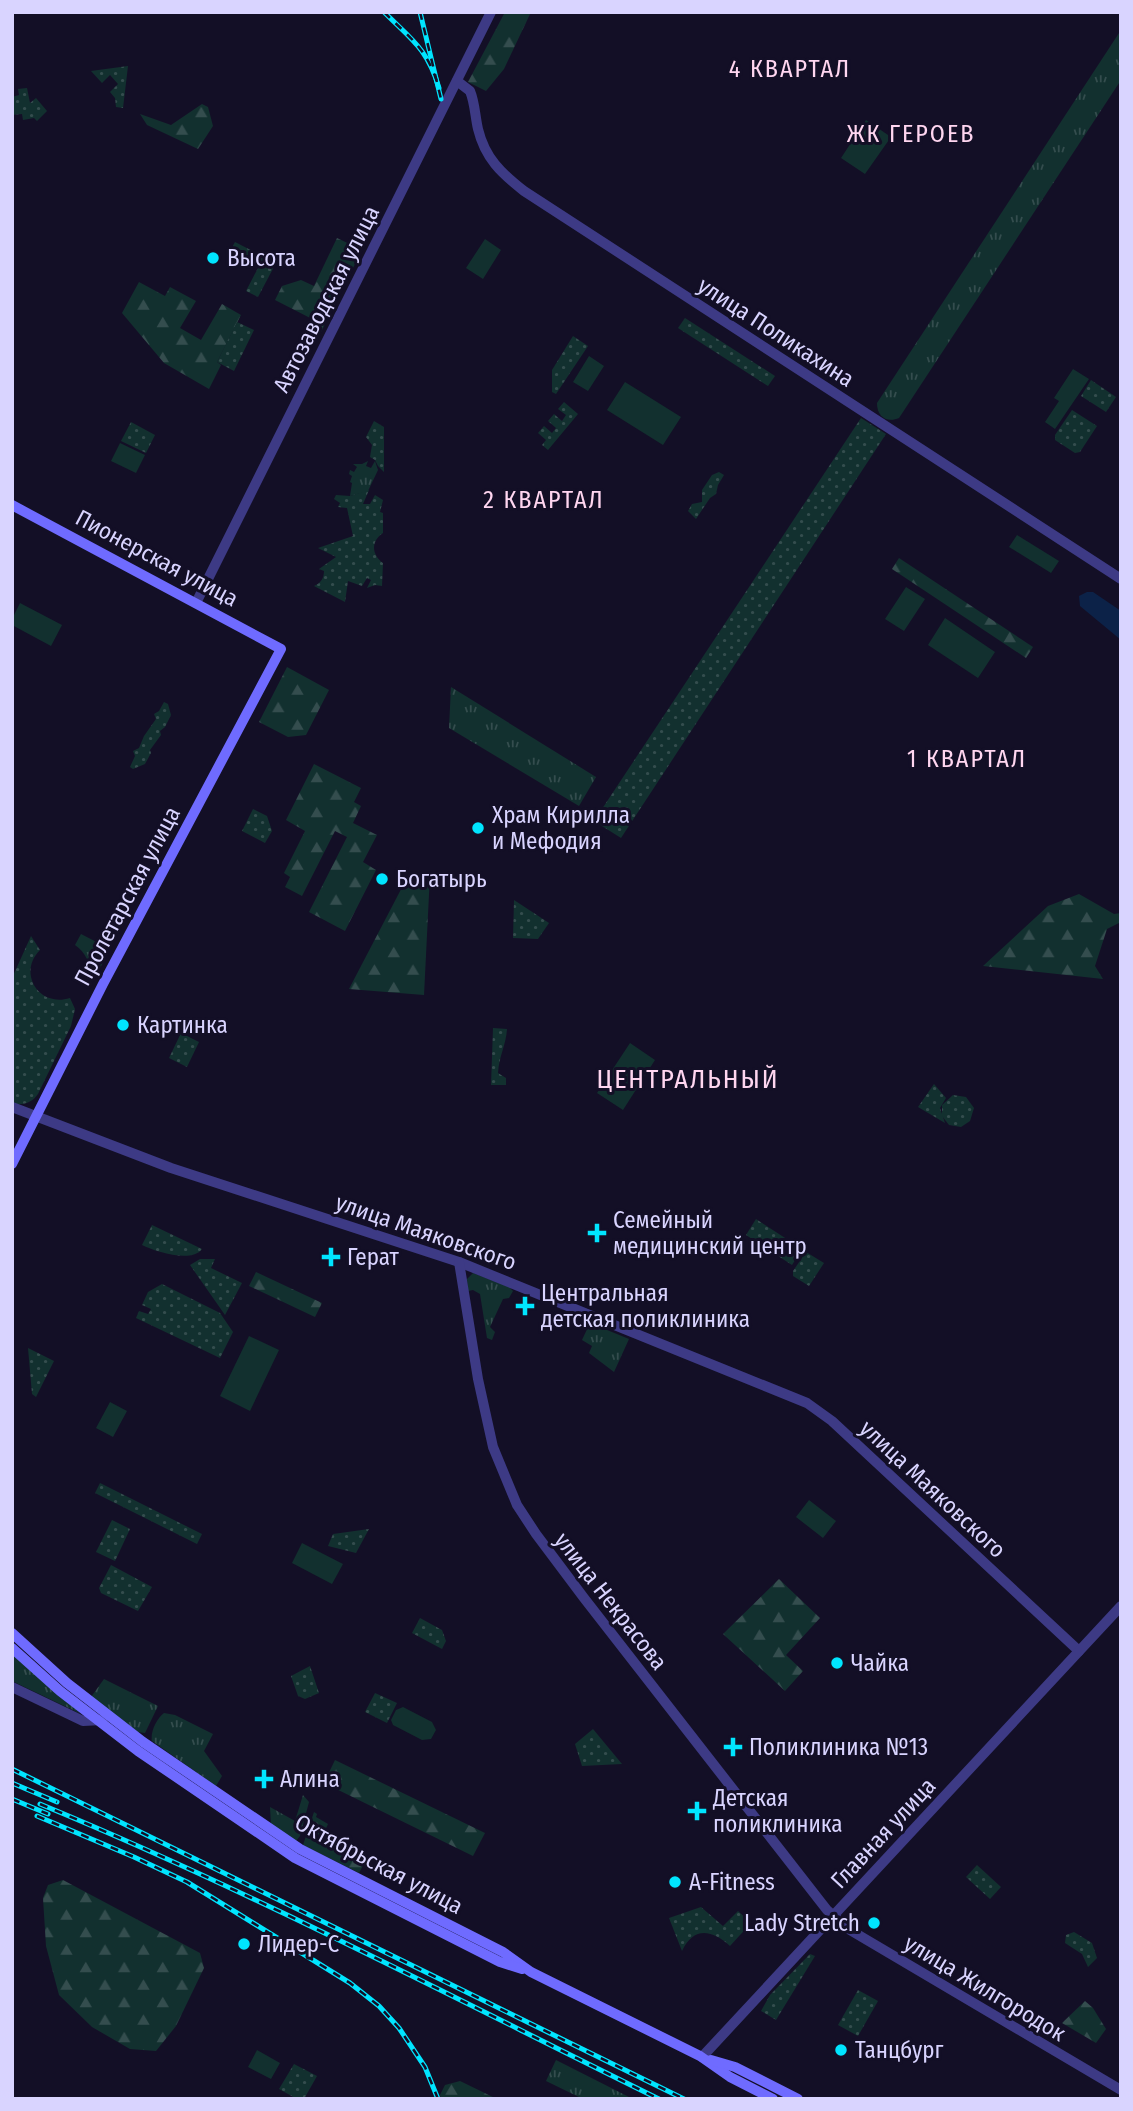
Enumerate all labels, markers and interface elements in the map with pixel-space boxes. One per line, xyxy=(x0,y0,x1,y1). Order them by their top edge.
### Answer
district label: 4 КВАРТАЛ xyxy=(729,55,851,83)
district label: ЖК ГЕРОЕВ xyxy=(847,120,975,148)
street label: Автозаводская улица xyxy=(267,201,385,397)
place label: Высота xyxy=(227,244,296,272)
marker: Высота xyxy=(205,250,221,266)
street label: улица Поликахина xyxy=(693,271,859,393)
district label: 2 КВАРТАЛ xyxy=(483,486,605,514)
street label: Пионерская улица xyxy=(71,503,243,613)
district label: 1 КВАРТАЛ xyxy=(907,745,1027,773)
place label: Храм Кирилла и Мефодия xyxy=(492,801,630,855)
street label: Пролетарская улица xyxy=(68,802,186,990)
marker: Храм Кирилла и Мефодия xyxy=(470,820,486,836)
place label: Богатырь xyxy=(396,865,487,893)
marker: Богатырь xyxy=(374,871,390,887)
place label: Картинка xyxy=(137,1011,228,1039)
marker: Картинка xyxy=(115,1017,131,1033)
district label: ЦЕНТРАЛЬНЫЙ xyxy=(597,1064,780,1095)
street label: улица Маяковского xyxy=(332,1188,520,1276)
place label: Семейный медицинский центр xyxy=(613,1206,807,1260)
marker: Семейный медицинский центр xyxy=(587,1223,607,1243)
place label: Герат xyxy=(347,1243,399,1271)
marker: Герат xyxy=(321,1247,341,1267)
place label: Центральная детская поликлиника xyxy=(541,1279,750,1333)
marker: Центральная детская поликлиника xyxy=(515,1296,535,1316)
street label: улица Маяковского xyxy=(854,1414,1012,1564)
street label: улица Некрасова xyxy=(549,1527,673,1675)
place label: Чайка xyxy=(851,1649,909,1677)
marker: Чайка xyxy=(829,1655,845,1671)
place label: Поликлиника №13 xyxy=(749,1733,928,1761)
marker: Поликлиника №13 xyxy=(723,1737,743,1757)
place label: Алина xyxy=(280,1765,340,1793)
marker: Алина xyxy=(254,1769,274,1789)
street label: Главная улица xyxy=(825,1772,941,1894)
place label: Детская поликлиника xyxy=(712,1784,843,1838)
marker: Детская поликлиника xyxy=(687,1801,707,1821)
street label: Октябрьская улица xyxy=(290,1808,468,1920)
place label: A-Fitness xyxy=(689,1868,775,1896)
marker: A-Fitness xyxy=(667,1874,683,1890)
place label: Lady Stretch xyxy=(744,1909,860,1937)
marker: Lady Stretch xyxy=(866,1915,882,1931)
street label: улица Жилгородок xyxy=(899,1929,1071,2047)
place label: Лидер-С xyxy=(258,1930,340,1958)
marker: Лидер-С xyxy=(236,1936,252,1952)
place label: Танцбург xyxy=(855,2036,943,2064)
marker: Танцбург xyxy=(833,2042,849,2058)

